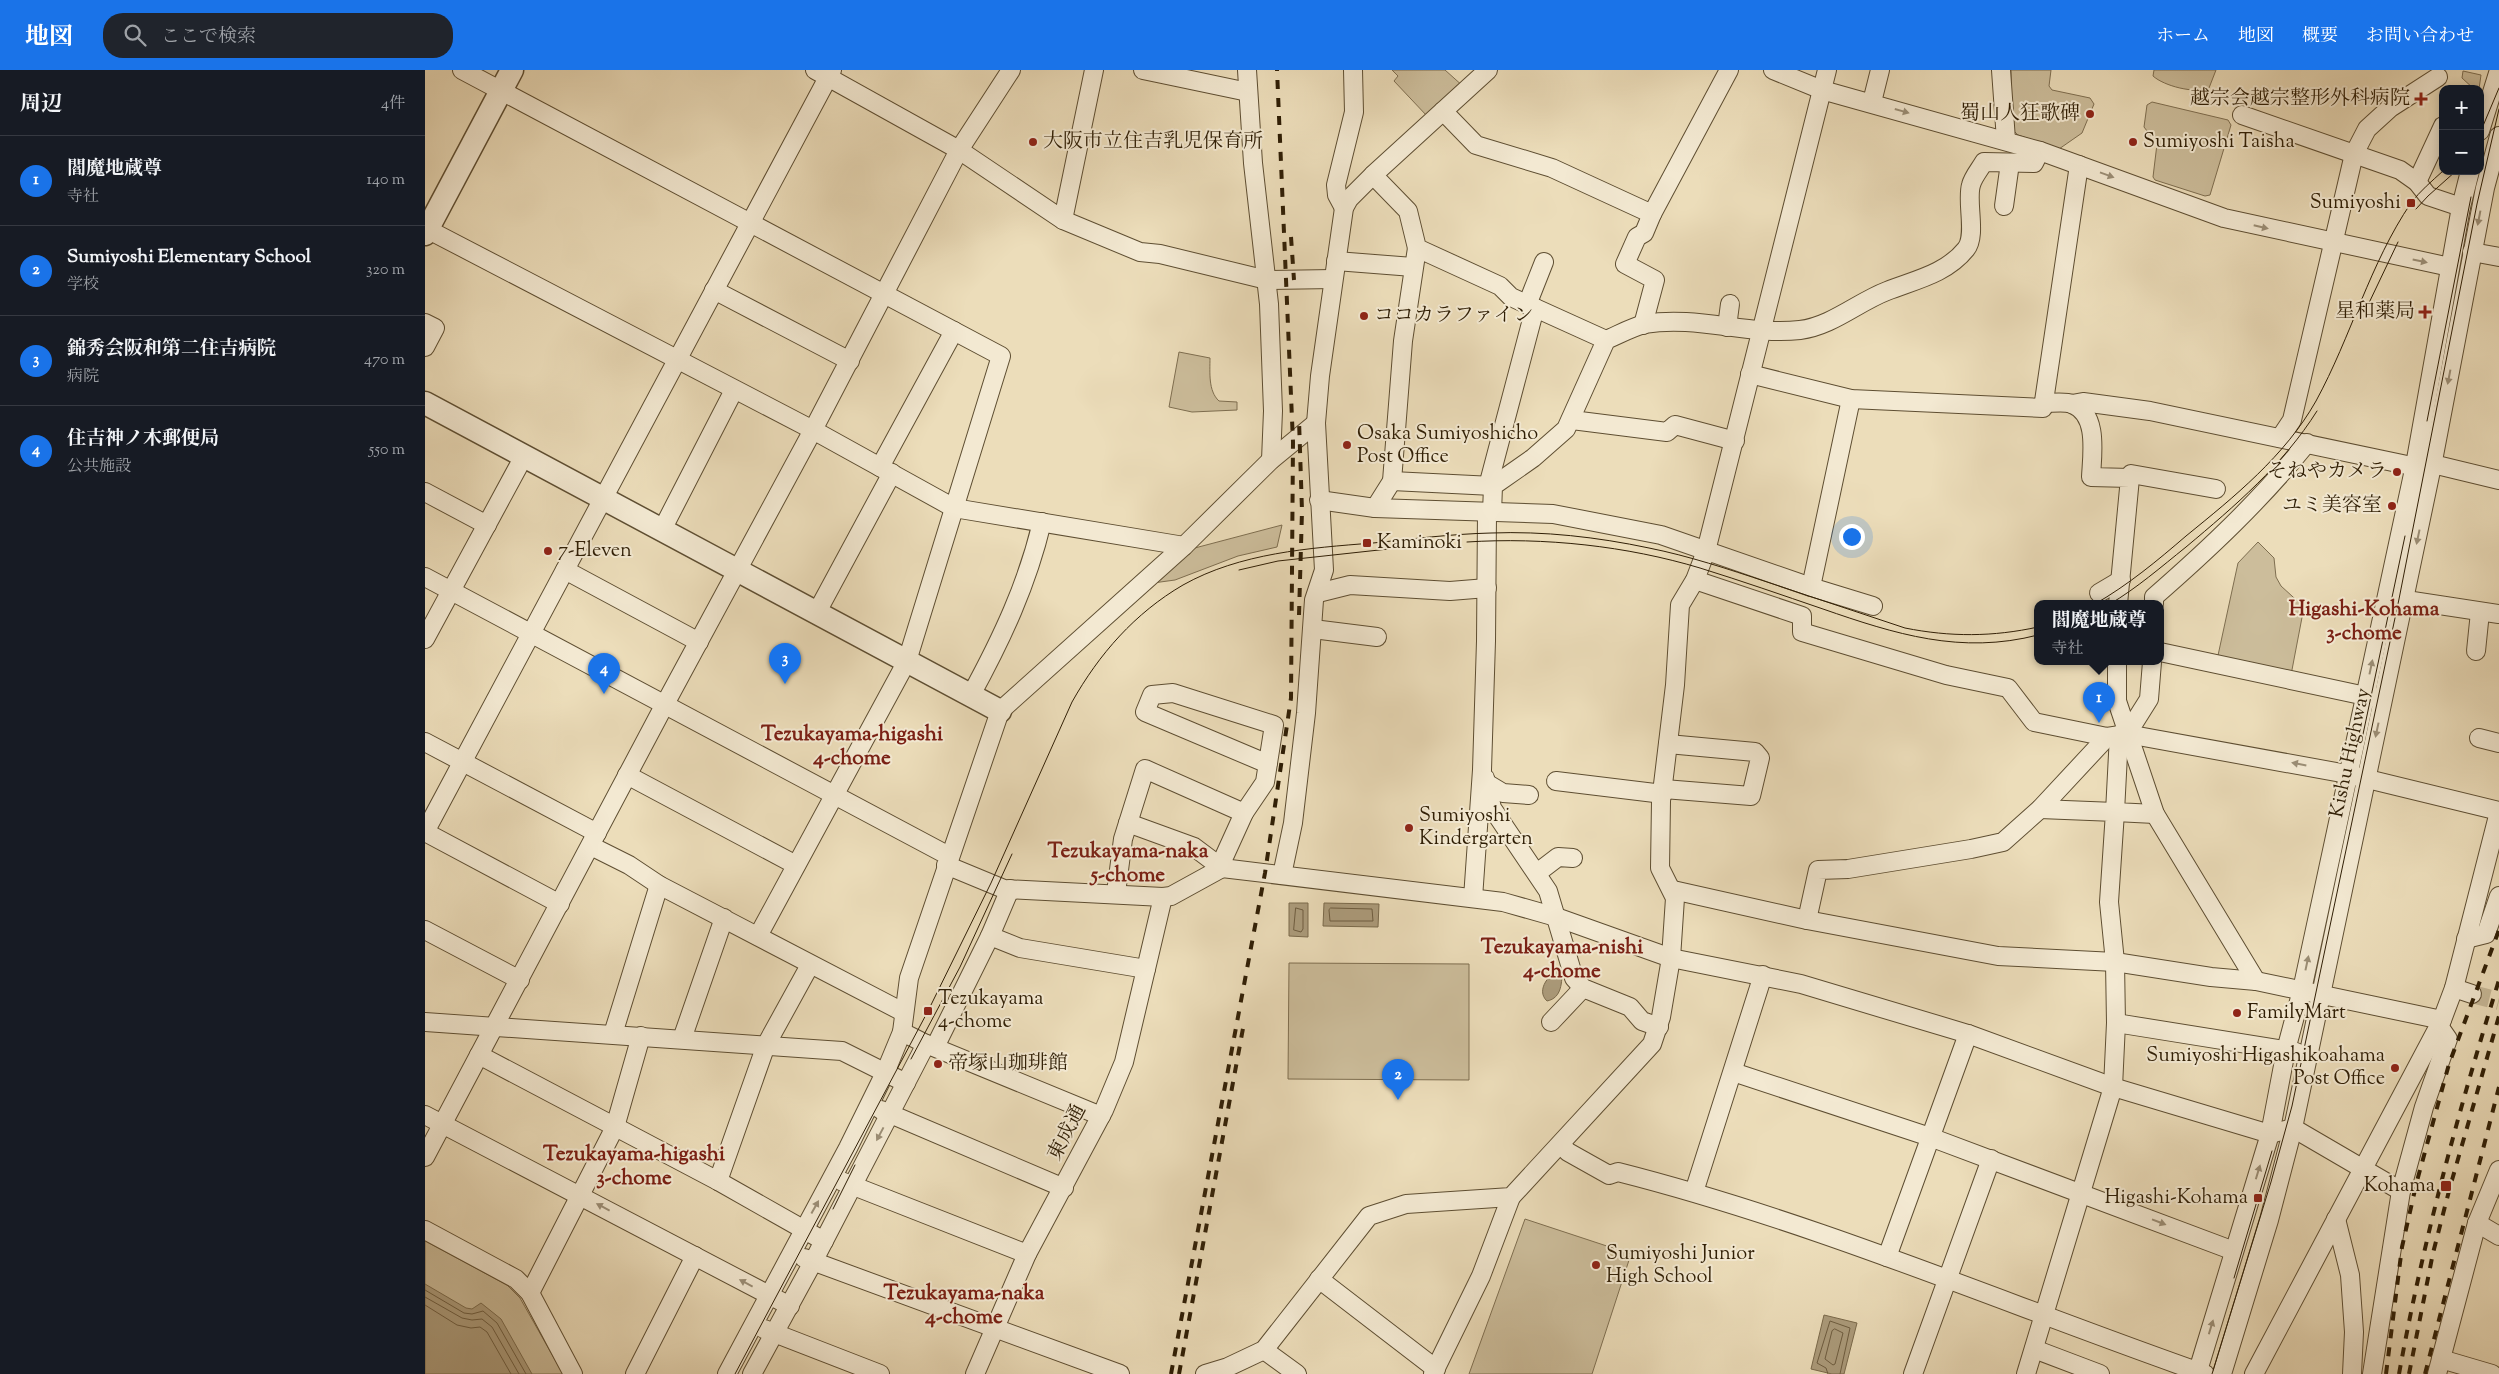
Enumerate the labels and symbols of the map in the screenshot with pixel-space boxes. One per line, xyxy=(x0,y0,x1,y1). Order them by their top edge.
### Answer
place label: 越宗会越宗整形外科病院 xyxy=(2190,85,2410,114)
marker: 越宗会越宗整形外科病院 xyxy=(2414,92,2428,106)
place label: 蜀山人狂歌碑 xyxy=(1960,100,2080,129)
one-way arrow xyxy=(1895,107,1910,115)
marker: 蜀山人狂歌碑 xyxy=(2084,108,2096,120)
place label: 大阪市立住吉乳児保育所 xyxy=(1043,128,1263,157)
place label: Sumiyoshi Taisha xyxy=(2143,128,2295,157)
marker: 大阪市立住吉乳児保育所 xyxy=(1027,136,1039,148)
marker: Sumiyoshi Taisha xyxy=(2127,136,2139,148)
one-way arrow xyxy=(2100,171,2115,179)
place label: Sumiyoshi xyxy=(2310,189,2401,218)
marker: Sumiyoshi xyxy=(2405,197,2417,209)
one-way arrow xyxy=(2475,210,2483,226)
one-way arrow xyxy=(2253,223,2268,231)
one-way arrow xyxy=(2412,257,2428,265)
place label: 星和薬局 xyxy=(2335,298,2415,327)
place label: ココカラファイン xyxy=(1374,302,1534,331)
marker: 星和薬局 xyxy=(2419,306,2431,318)
marker: ココカラファイン xyxy=(1358,310,1370,322)
one-way arrow xyxy=(2445,370,2453,385)
place label: Osaka Sumiyoshicho Post Office xyxy=(1357,420,1538,472)
marker: Osaka Sumiyoshicho Post Office xyxy=(1341,439,1353,451)
place label: そねやカメラ xyxy=(2267,458,2387,487)
marker: そねやカメラ xyxy=(2391,466,2403,478)
place label: ユミ美容室 xyxy=(2282,492,2382,521)
marker: ユミ美容室 xyxy=(2386,500,2398,512)
your location xyxy=(1839,524,1865,550)
place label: Kaminoki xyxy=(1377,529,1462,558)
one-way arrow xyxy=(2413,529,2421,545)
place label: 7-Eleven xyxy=(558,537,632,566)
marker: Kaminoki xyxy=(1361,537,1373,549)
marker: 7-Eleven xyxy=(542,545,554,557)
district label: Higashi-Kohama 3-chome xyxy=(2289,595,2440,649)
pin: 3 xyxy=(769,643,801,684)
pin: 4 xyxy=(588,653,620,694)
one-way arrow xyxy=(2367,659,2375,675)
pin: 1 xyxy=(2083,682,2115,723)
street label: Kishu Highway xyxy=(2323,685,2379,821)
district label: Tezukayama-higashi 4-chome xyxy=(761,720,943,774)
one-way arrow xyxy=(2373,723,2381,739)
one-way arrow xyxy=(2292,760,2307,768)
place label: Sumiyoshi Kindergarten xyxy=(1419,802,1533,854)
marker: Sumiyoshi Kindergarten xyxy=(1403,822,1415,834)
district label: Tezukayama-naka 5-chome xyxy=(1048,837,1209,891)
district label: Tezukayama-nishi 4-chome xyxy=(1481,933,1643,987)
one-way arrow xyxy=(2304,954,2312,970)
place label: Tezukayama 4-chome xyxy=(938,985,1043,1037)
place label: FamilyMart xyxy=(2247,999,2346,1028)
marker: Tezukayama 4-chome xyxy=(922,1005,934,1017)
marker: FamilyMart xyxy=(2231,1007,2243,1019)
place label: Sumiyoshi Higashikoahama Post Office xyxy=(2146,1042,2385,1094)
place label: 帝塚山珈琲館 xyxy=(948,1050,1068,1079)
marker: 帝塚山珈琲館 xyxy=(932,1058,944,1070)
pin: 2 xyxy=(1382,1059,1414,1100)
marker: Sumiyoshi Higashikoahama Post Office xyxy=(2389,1062,2401,1074)
street label: 東成通 xyxy=(1041,1100,1095,1166)
one-way arrow xyxy=(876,1127,884,1141)
district label: Tezukayama-higashi 3-chome xyxy=(543,1140,725,1194)
one-way arrow xyxy=(2255,1164,2263,1179)
place label: Kohama xyxy=(2364,1172,2435,1201)
marker: Kohama xyxy=(2439,1179,2453,1193)
place label: Higashi-Kohama xyxy=(2104,1184,2248,1213)
marker: Higashi-Kohama xyxy=(2252,1192,2264,1204)
one-way arrow xyxy=(811,1200,819,1215)
one-way arrow xyxy=(595,1203,610,1211)
one-way arrow xyxy=(2151,1219,2166,1226)
place label: Sumiyoshi Junior High School xyxy=(1606,1240,1755,1292)
marker: Sumiyoshi Junior High School xyxy=(1590,1259,1602,1271)
one-way arrow xyxy=(739,1279,754,1287)
district label: Tezukayama-naka 4-chome xyxy=(884,1279,1045,1333)
one-way arrow xyxy=(2207,1320,2215,1335)

